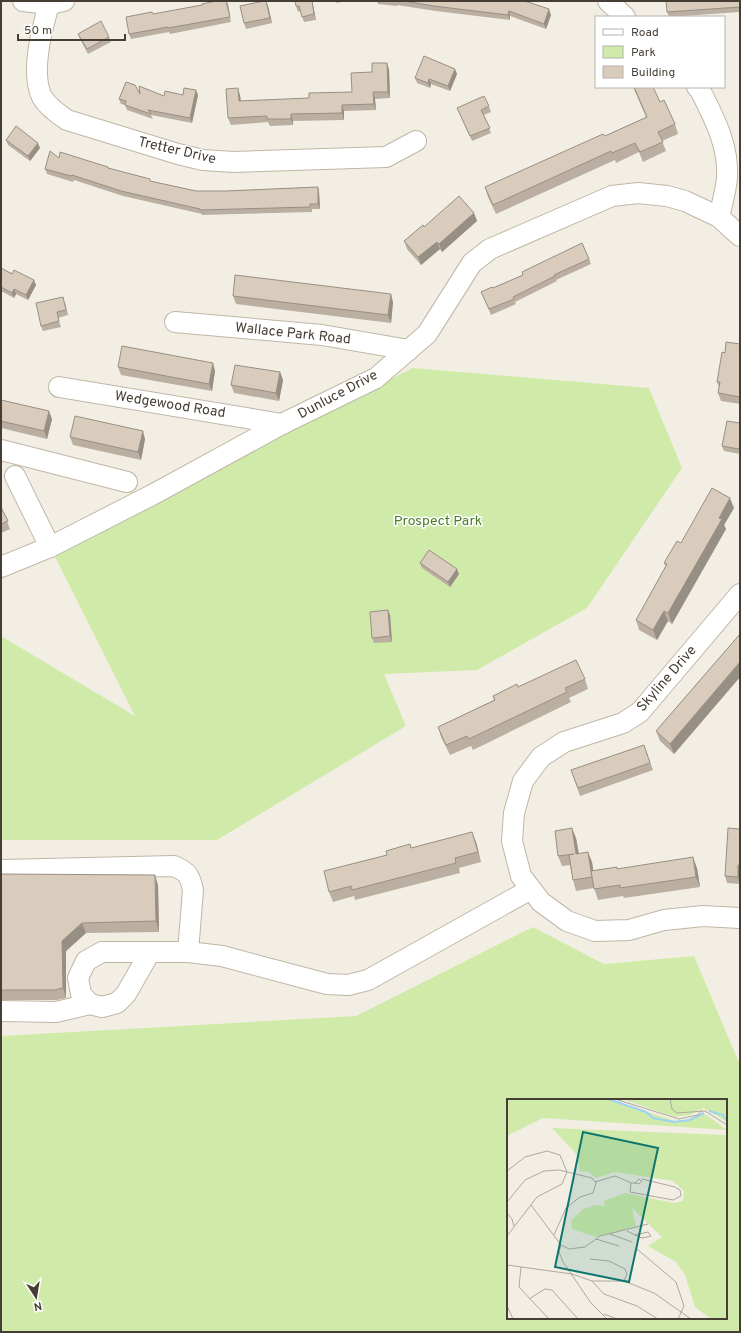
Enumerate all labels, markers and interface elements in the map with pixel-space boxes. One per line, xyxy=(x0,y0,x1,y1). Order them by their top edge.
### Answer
scale bar xyxy=(18,16,125,42)
legend xyxy=(595,16,725,88)
text: 50 m xyxy=(24,23,52,39)
text: Road xyxy=(631,25,659,41)
text: Park xyxy=(631,45,656,61)
text: Building xyxy=(631,65,675,81)
street label: Tretter Drive xyxy=(136,134,218,168)
street label: Wallace Park Road xyxy=(234,319,352,349)
street label: Dunluce Drive xyxy=(295,367,381,423)
street label: Wedgewood Road xyxy=(113,388,227,422)
park label: Prospect Park xyxy=(394,513,482,530)
street label: Skyline Drive xyxy=(634,642,700,716)
inset map xyxy=(507,1099,727,1319)
north arrow xyxy=(16,1277,56,1317)
text: N xyxy=(33,1298,43,1313)

